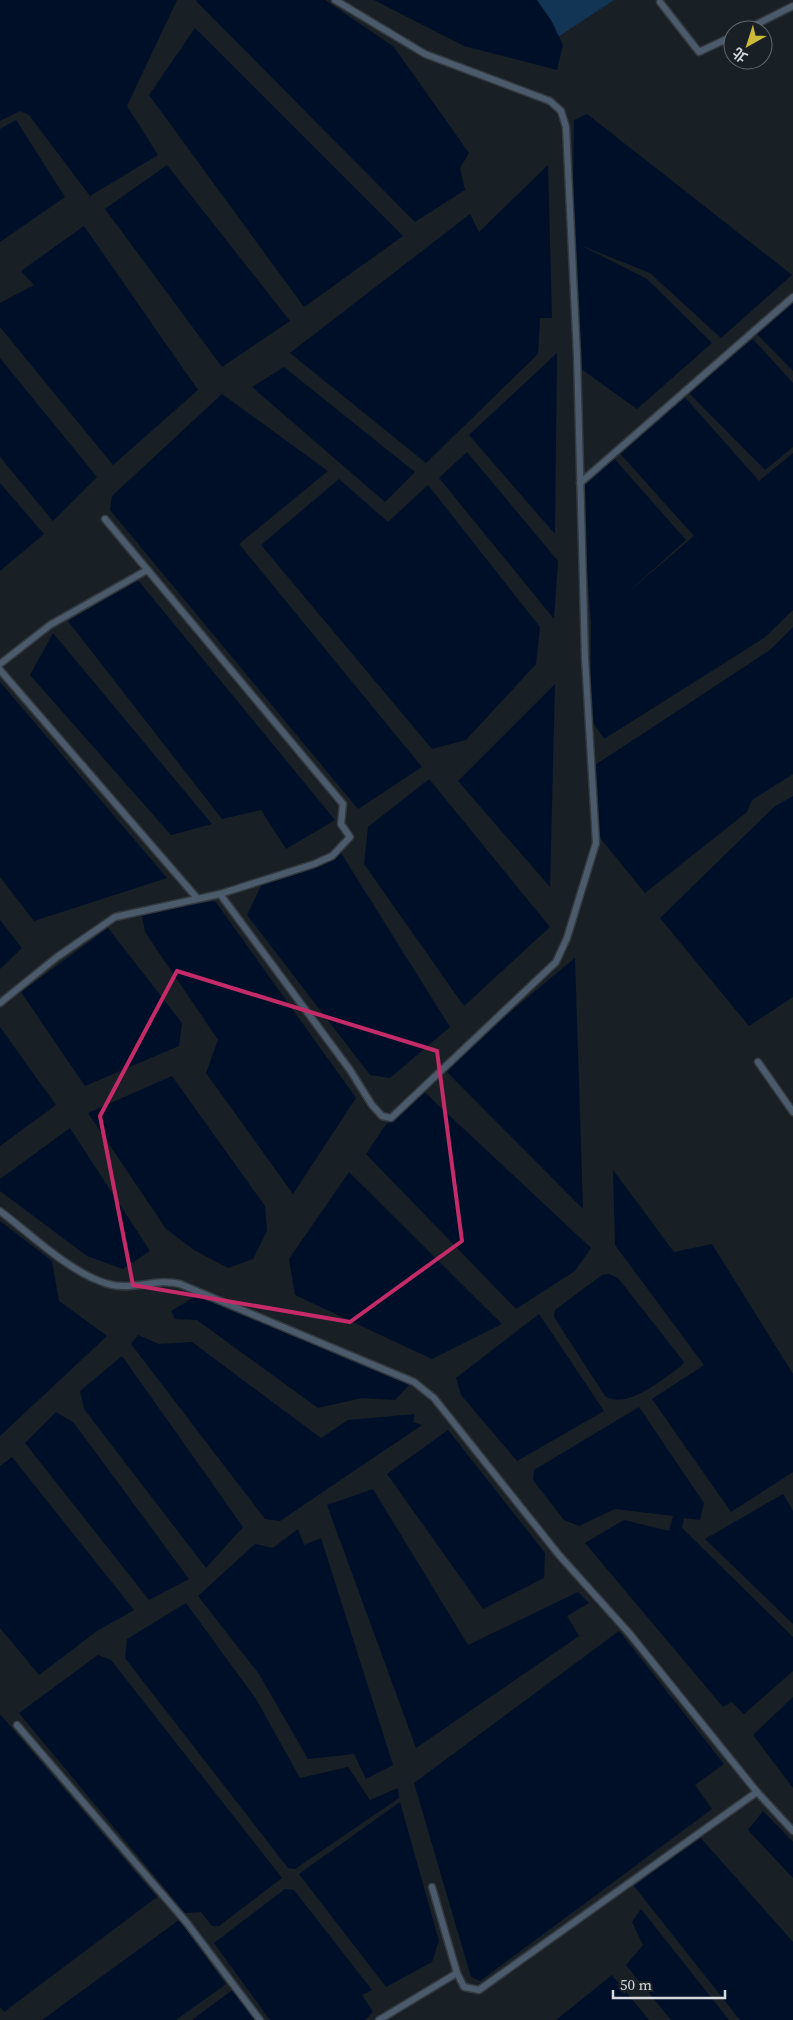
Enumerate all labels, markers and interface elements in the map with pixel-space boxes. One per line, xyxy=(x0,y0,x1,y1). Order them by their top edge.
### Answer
north arrow xyxy=(723,20,773,70)
text: 北 xyxy=(728,43,752,67)
scale bar xyxy=(613,1968,726,2000)
text: 50 m xyxy=(620,1974,652,1995)

